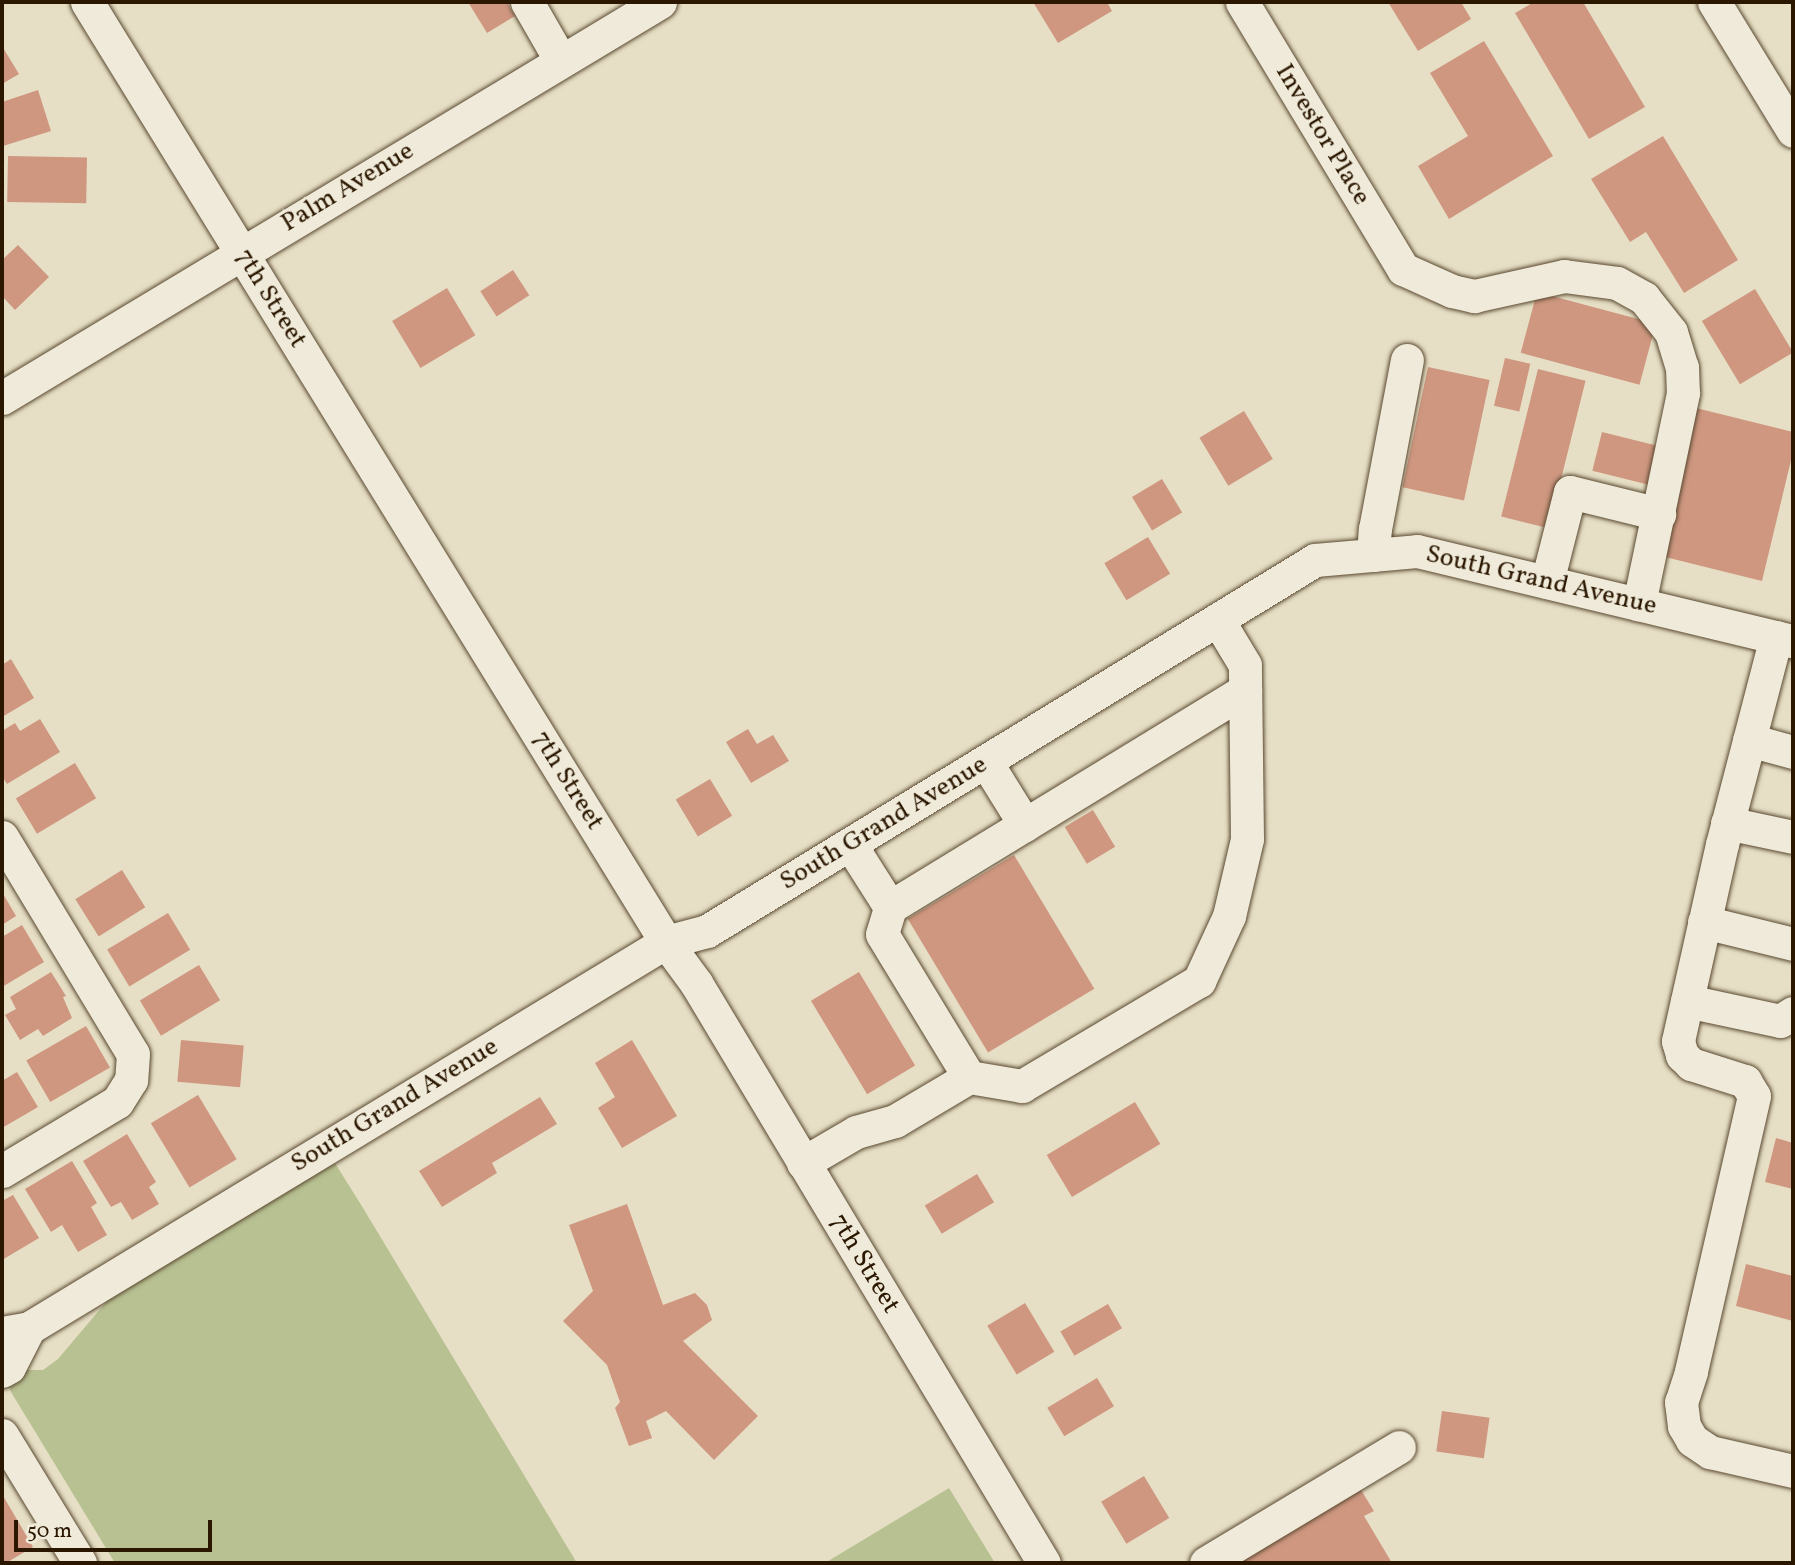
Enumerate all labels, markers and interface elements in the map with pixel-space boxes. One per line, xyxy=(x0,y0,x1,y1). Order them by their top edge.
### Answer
street label: Investor Place xyxy=(1268,59,1376,211)
street label: Palm Avenue xyxy=(276,136,420,240)
street label: 7th Street xyxy=(227,244,313,354)
street label: South Grand Avenue xyxy=(1423,539,1659,623)
street label: 7th Street xyxy=(524,726,610,836)
street label: South Grand Avenue xyxy=(775,750,993,898)
street label: South Grand Avenue xyxy=(286,1032,504,1180)
street label: 7th Street xyxy=(822,1209,906,1319)
scale bar xyxy=(18,1506,215,1550)
text: 50 m xyxy=(27,1517,72,1546)

